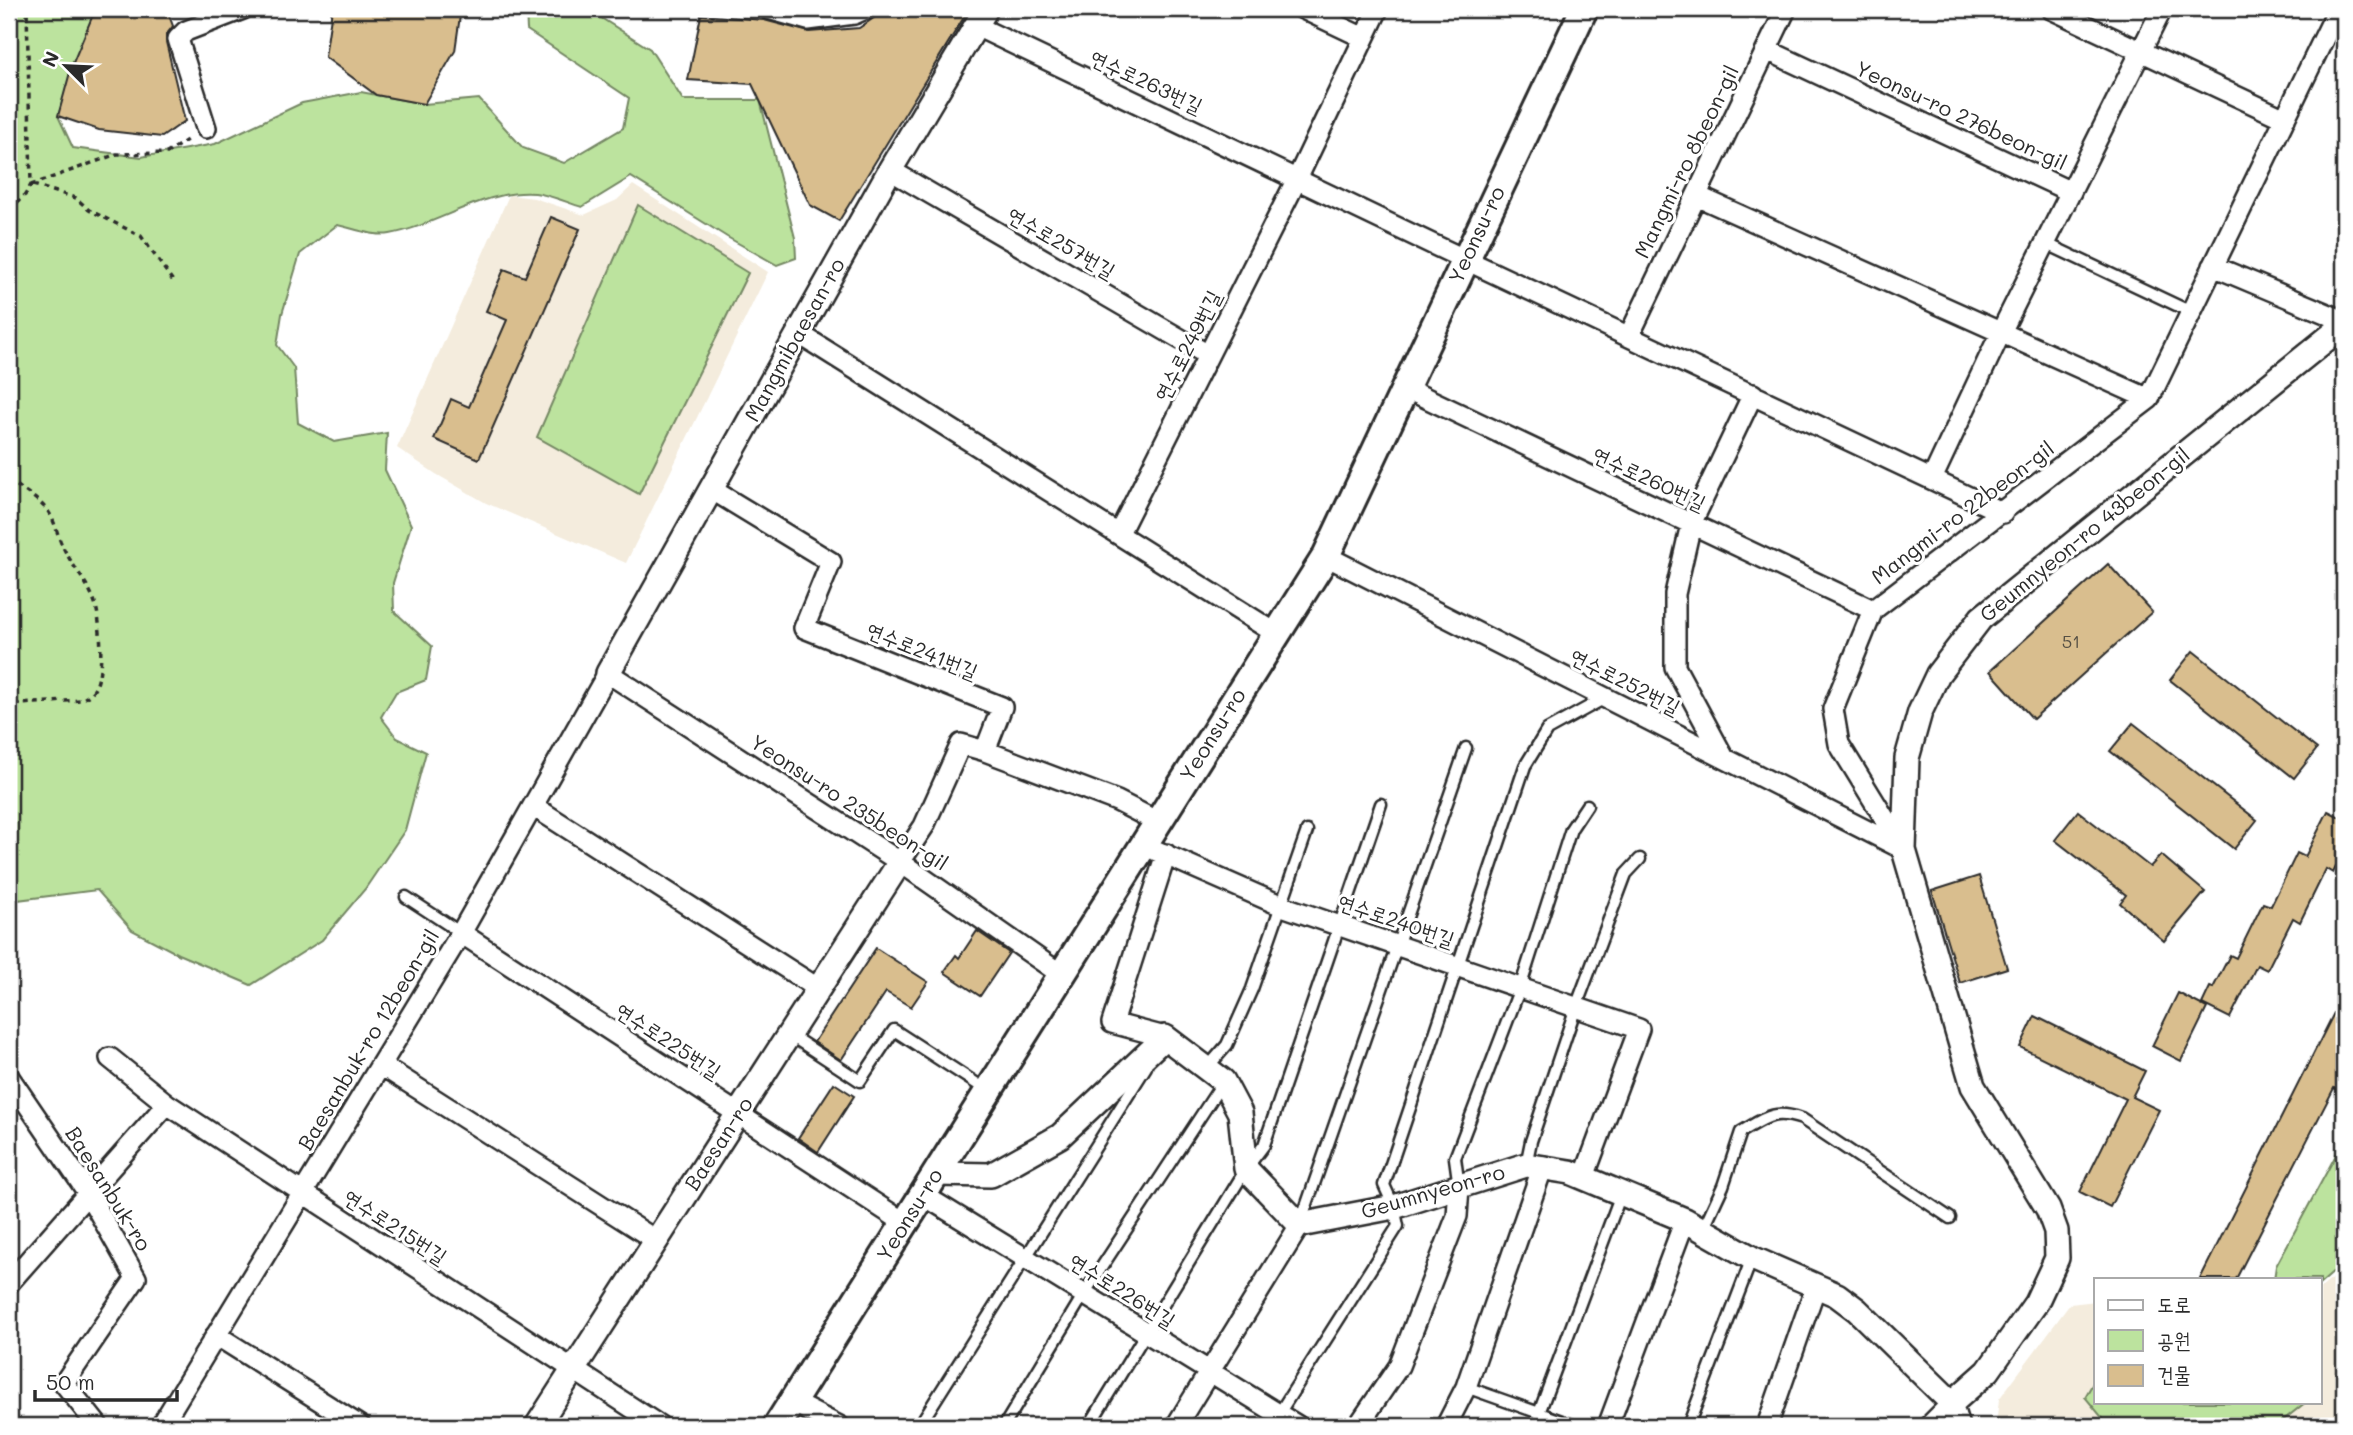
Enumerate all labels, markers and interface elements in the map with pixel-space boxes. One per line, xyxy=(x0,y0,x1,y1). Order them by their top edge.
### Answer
north arrow xyxy=(32,32,102,102)
street label: 연수로263번길 xyxy=(1086,43,1207,119)
text: N xyxy=(36,47,64,71)
street label: Yeonsu-ro 276beon-gil xyxy=(1852,54,2072,176)
street label: Mangmi-ro 8beon-gil xyxy=(1627,60,1744,262)
street label: Yeonsu-ro xyxy=(1441,181,1510,287)
street label: 연수로257번길 xyxy=(1003,200,1121,283)
street label: Mangmibaesan-ro xyxy=(738,253,850,426)
street label: 연수로249번길 xyxy=(1147,285,1226,405)
street label: Mangmi-ro 22beon-gil xyxy=(1865,434,2059,589)
street label: 연수로260번길 xyxy=(1589,440,1711,516)
street label: Geumnyeon-ro 43beon-gil xyxy=(1973,441,2195,627)
street label: 연수로241번길 xyxy=(863,615,982,684)
house number: 51 xyxy=(2062,629,2080,653)
street label: 연수로252번길 xyxy=(1566,641,1685,720)
street label: Yeonsu-ro xyxy=(1173,683,1251,786)
street label: Yeonsu-ro 235beon-gil xyxy=(746,728,954,876)
street label: 연수로240번길 xyxy=(1335,887,1458,952)
street label: Baesanbuk-ro 12beon-gil xyxy=(291,924,444,1155)
street label: 연수로225번길 xyxy=(611,996,727,1084)
street label: Baesan-ro xyxy=(678,1091,758,1195)
street label: Baesanbuk-ro xyxy=(60,1121,158,1256)
street label: Geumnyeon-ro xyxy=(1358,1157,1508,1224)
street label: Yeonsu-ro xyxy=(870,1163,948,1266)
street label: 연수로215번길 xyxy=(339,1182,453,1269)
street label: 연수로226번길 xyxy=(1065,1246,1181,1333)
legend xyxy=(2094,1278,2322,1404)
text: 도로 xyxy=(2157,1290,2191,1317)
text: 공원 xyxy=(2157,1326,2191,1353)
scale bar xyxy=(35,1358,177,1402)
text: 건물 xyxy=(2157,1360,2191,1387)
text: 50 m xyxy=(46,1368,95,1395)

